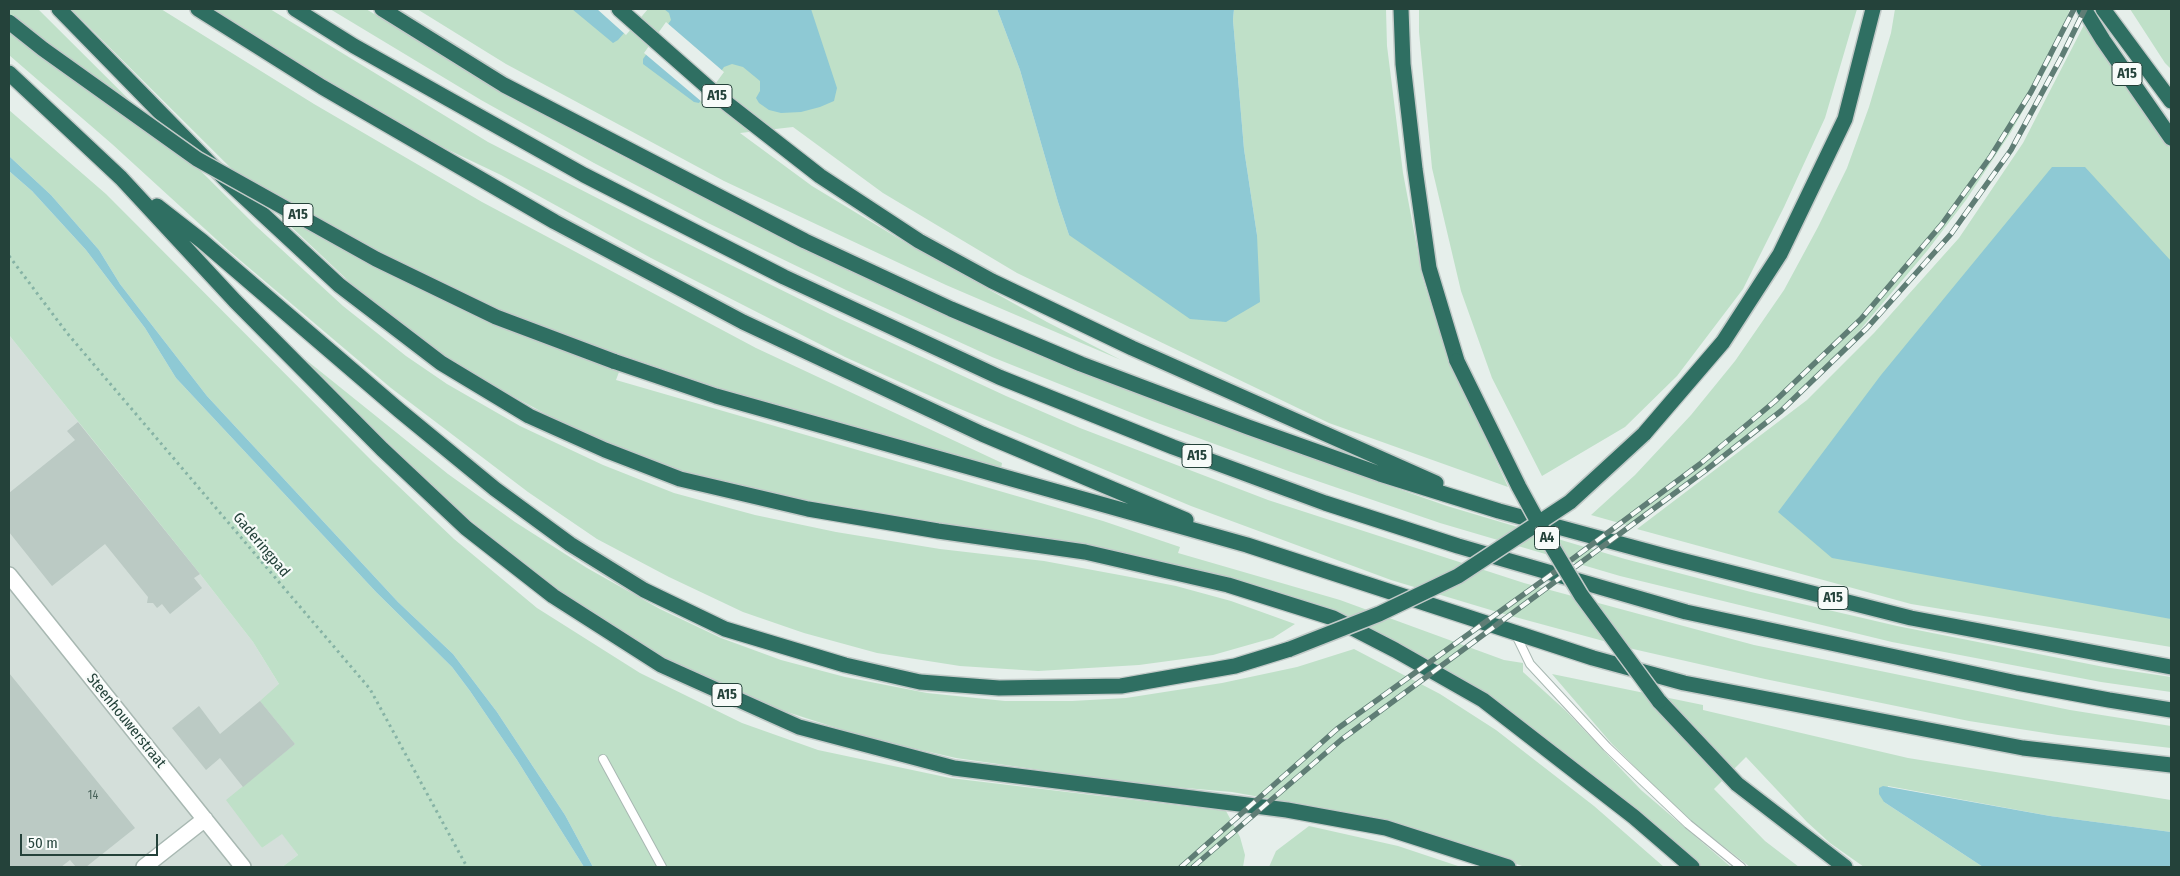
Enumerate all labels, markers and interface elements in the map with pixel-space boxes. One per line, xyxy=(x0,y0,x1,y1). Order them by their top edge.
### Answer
road number: A15 xyxy=(2112,62,2142,86)
road number: A15 xyxy=(702,84,732,108)
road number: A15 xyxy=(283,204,313,226)
road number: A15 xyxy=(1182,444,1212,468)
street label: Gaderingpad xyxy=(229,509,293,581)
road number: A4 xyxy=(1534,526,1560,550)
road number: A15 xyxy=(1818,586,1848,610)
street label: Steenhouwerstraat xyxy=(82,670,170,772)
road number: A15 xyxy=(712,684,742,706)
house number: 14 xyxy=(88,789,98,803)
scale bar xyxy=(22,824,160,856)
text: 50 m xyxy=(28,834,58,852)

